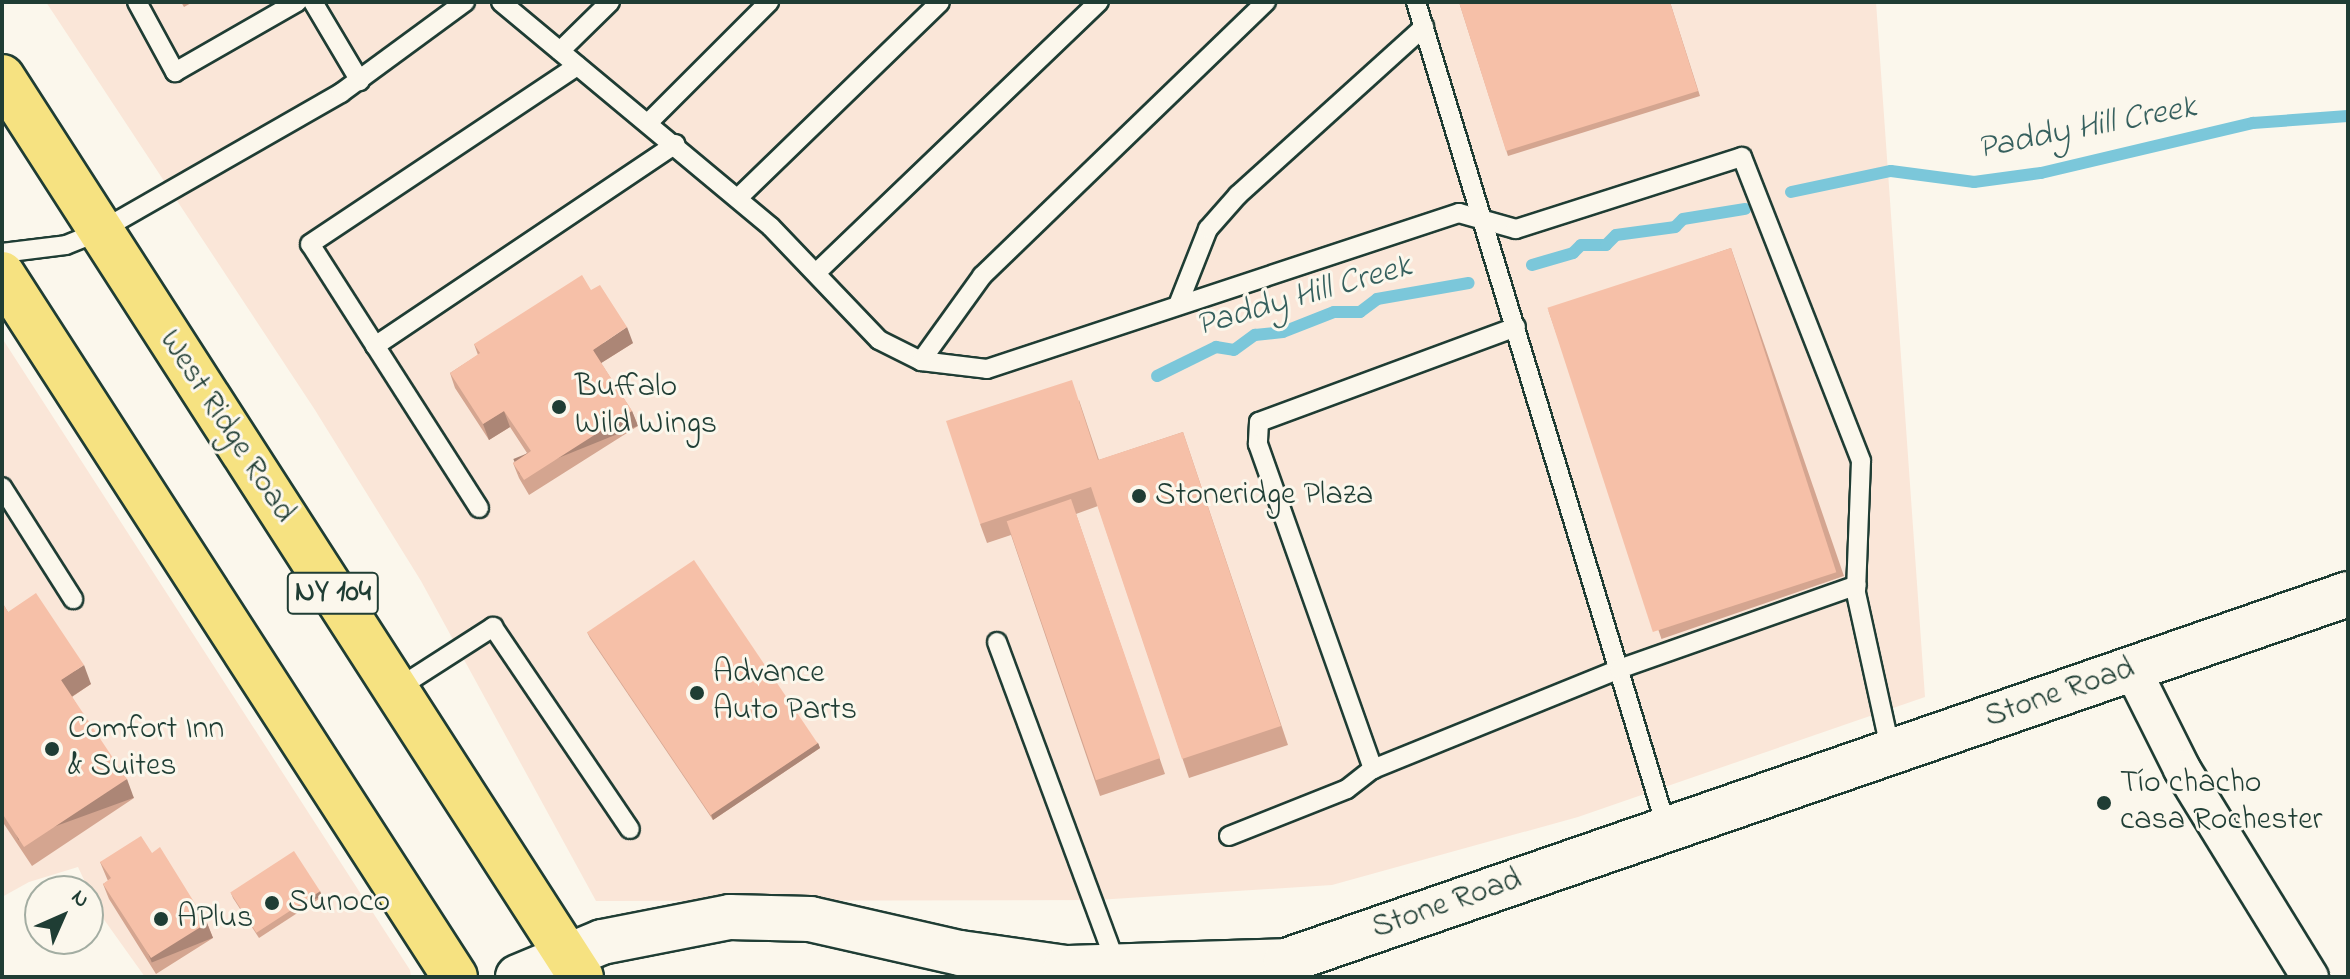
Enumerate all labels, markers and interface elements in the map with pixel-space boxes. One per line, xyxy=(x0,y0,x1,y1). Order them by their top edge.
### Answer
water label: Paddy Hill Creek xyxy=(1974,88,2200,170)
water label: Paddy Hill Creek xyxy=(1192,247,1416,347)
street label: West Ridge Road xyxy=(149,323,303,531)
place label: Buffalo Wild Wings xyxy=(575,370,717,445)
marker: Buffalo Wild Wings xyxy=(550,398,568,416)
place label: Stoneridge Plaza xyxy=(1155,477,1373,515)
marker: Stoneridge Plaza xyxy=(1130,487,1148,505)
road number: NY 104 xyxy=(285,567,381,619)
street label: Stone Road xyxy=(1980,651,2140,737)
place label: Advance Auto Parts xyxy=(713,656,857,731)
marker: Advance Auto Parts xyxy=(688,684,706,702)
place label: Comfort Inn & Suites xyxy=(68,712,224,787)
marker: Comfort Inn & Suites xyxy=(43,740,61,758)
place label: Tío chacho casa Rochester xyxy=(2120,766,2322,841)
marker: Tío chacho casa Rochester xyxy=(2095,794,2113,812)
street label: Stone Road xyxy=(1367,862,1527,948)
north arrow xyxy=(24,875,104,955)
text: N xyxy=(63,883,96,916)
place label: Sunoco xyxy=(288,884,390,922)
marker: Sunoco xyxy=(263,894,281,912)
place label: APlus xyxy=(177,900,253,938)
marker: APlus xyxy=(152,910,170,928)

